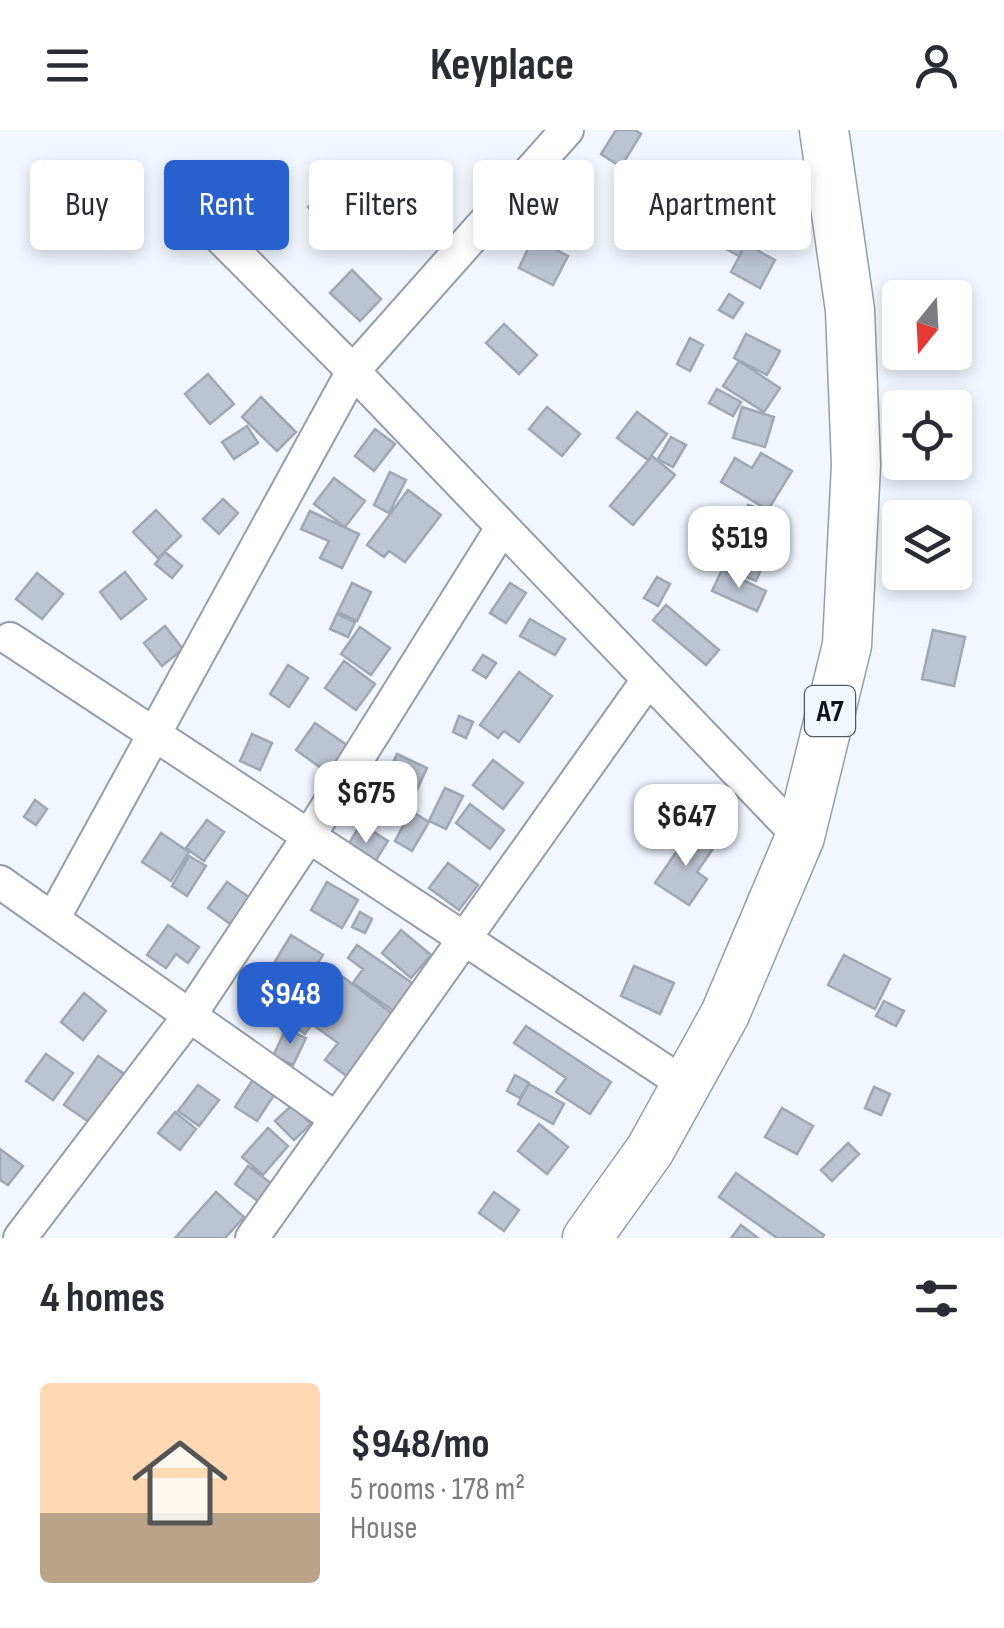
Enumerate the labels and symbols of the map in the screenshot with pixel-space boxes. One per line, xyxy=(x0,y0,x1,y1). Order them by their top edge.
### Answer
north arrow xyxy=(882,280,972,370)
pin: $519 xyxy=(680,506,798,591)
road number: A7 xyxy=(805,686,855,736)
pin: $675 xyxy=(307,761,425,846)
pin: $647 xyxy=(627,784,745,869)
pin: $948 xyxy=(231,962,349,1047)

